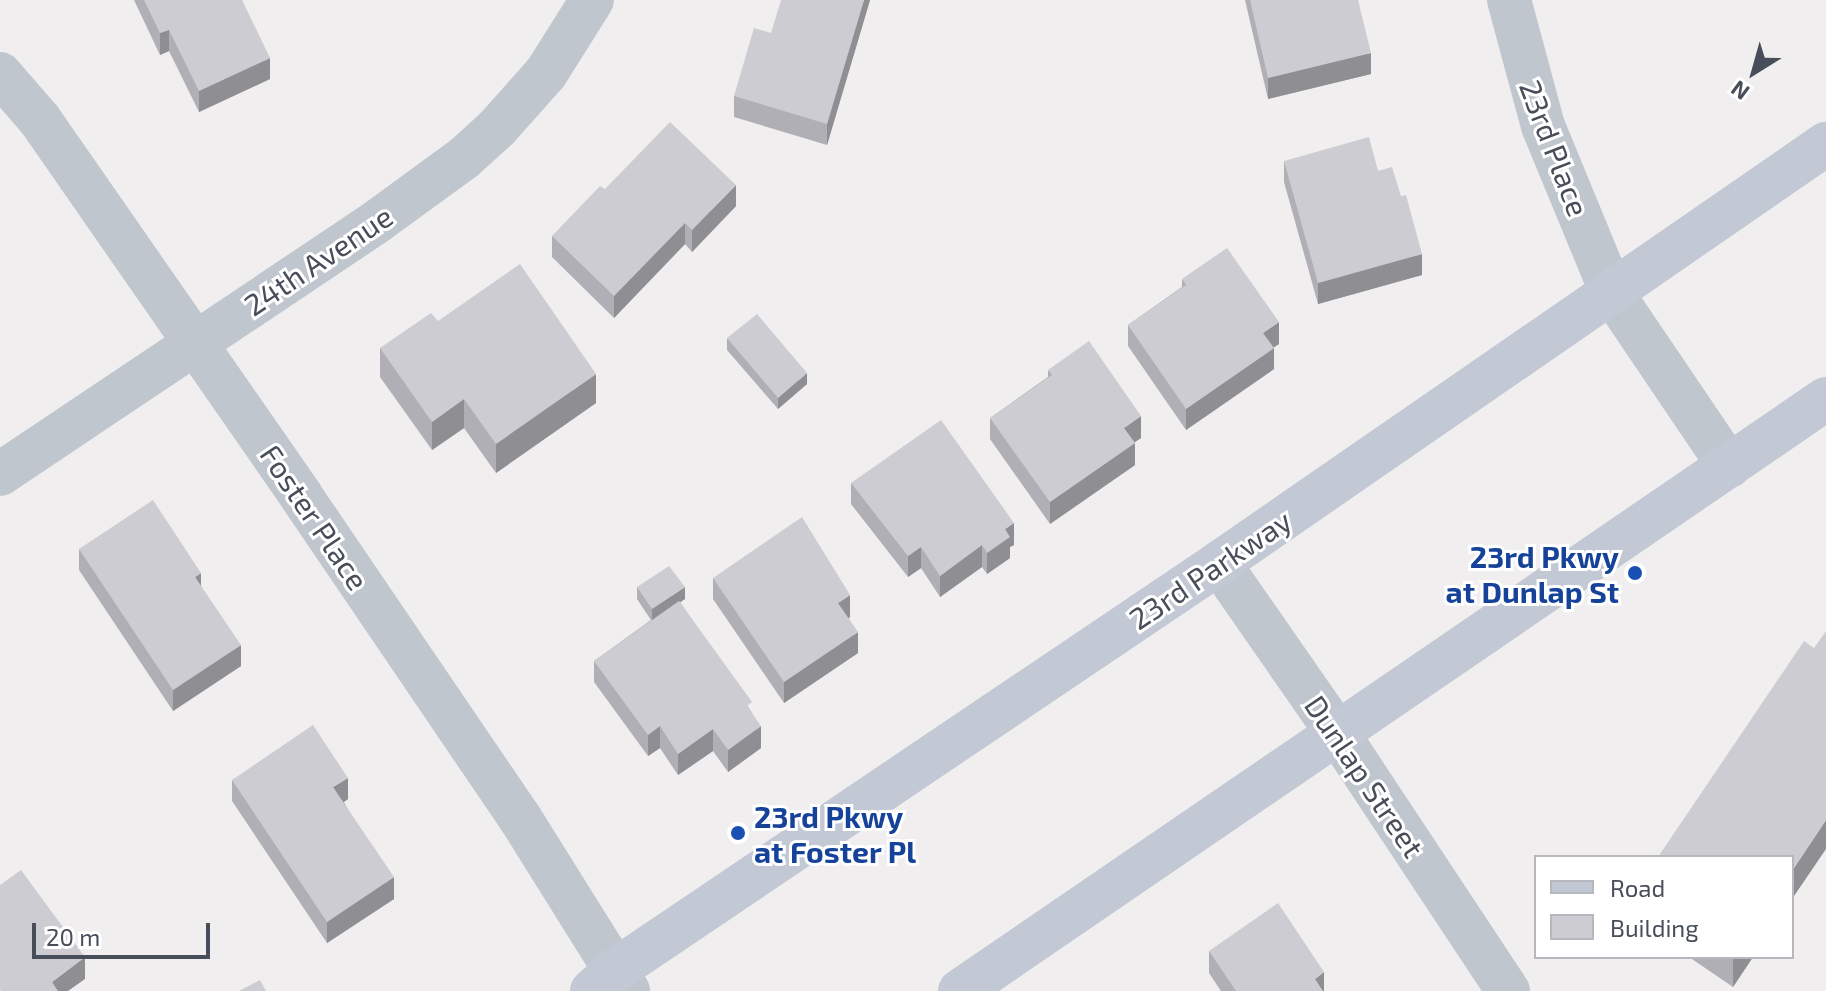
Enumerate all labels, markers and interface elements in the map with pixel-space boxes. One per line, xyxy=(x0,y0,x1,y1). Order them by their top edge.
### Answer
north arrow xyxy=(1714,32,1794,112)
street label: 23rd Place xyxy=(1513,75,1597,221)
text: N xyxy=(1725,76,1754,106)
street label: 24th Avenue xyxy=(237,197,399,323)
street label: Foster Place xyxy=(253,437,377,597)
street label: 23rd Parkway xyxy=(1122,502,1298,636)
place label: 23rd Pkwy at Dunlap St xyxy=(1446,538,1619,608)
marker: 23rd Pkwy at Dunlap St xyxy=(1626,564,1644,582)
street label: Dunlap Street xyxy=(1298,688,1432,864)
place label: 23rd Pkwy at Foster Pl xyxy=(754,798,917,868)
marker: 23rd Pkwy at Foster Pl xyxy=(729,824,747,842)
legend xyxy=(1534,855,1794,959)
text: Road xyxy=(1610,873,1665,902)
scale bar xyxy=(36,907,214,957)
text: Building xyxy=(1610,913,1699,942)
text: 20 m xyxy=(46,922,100,951)

